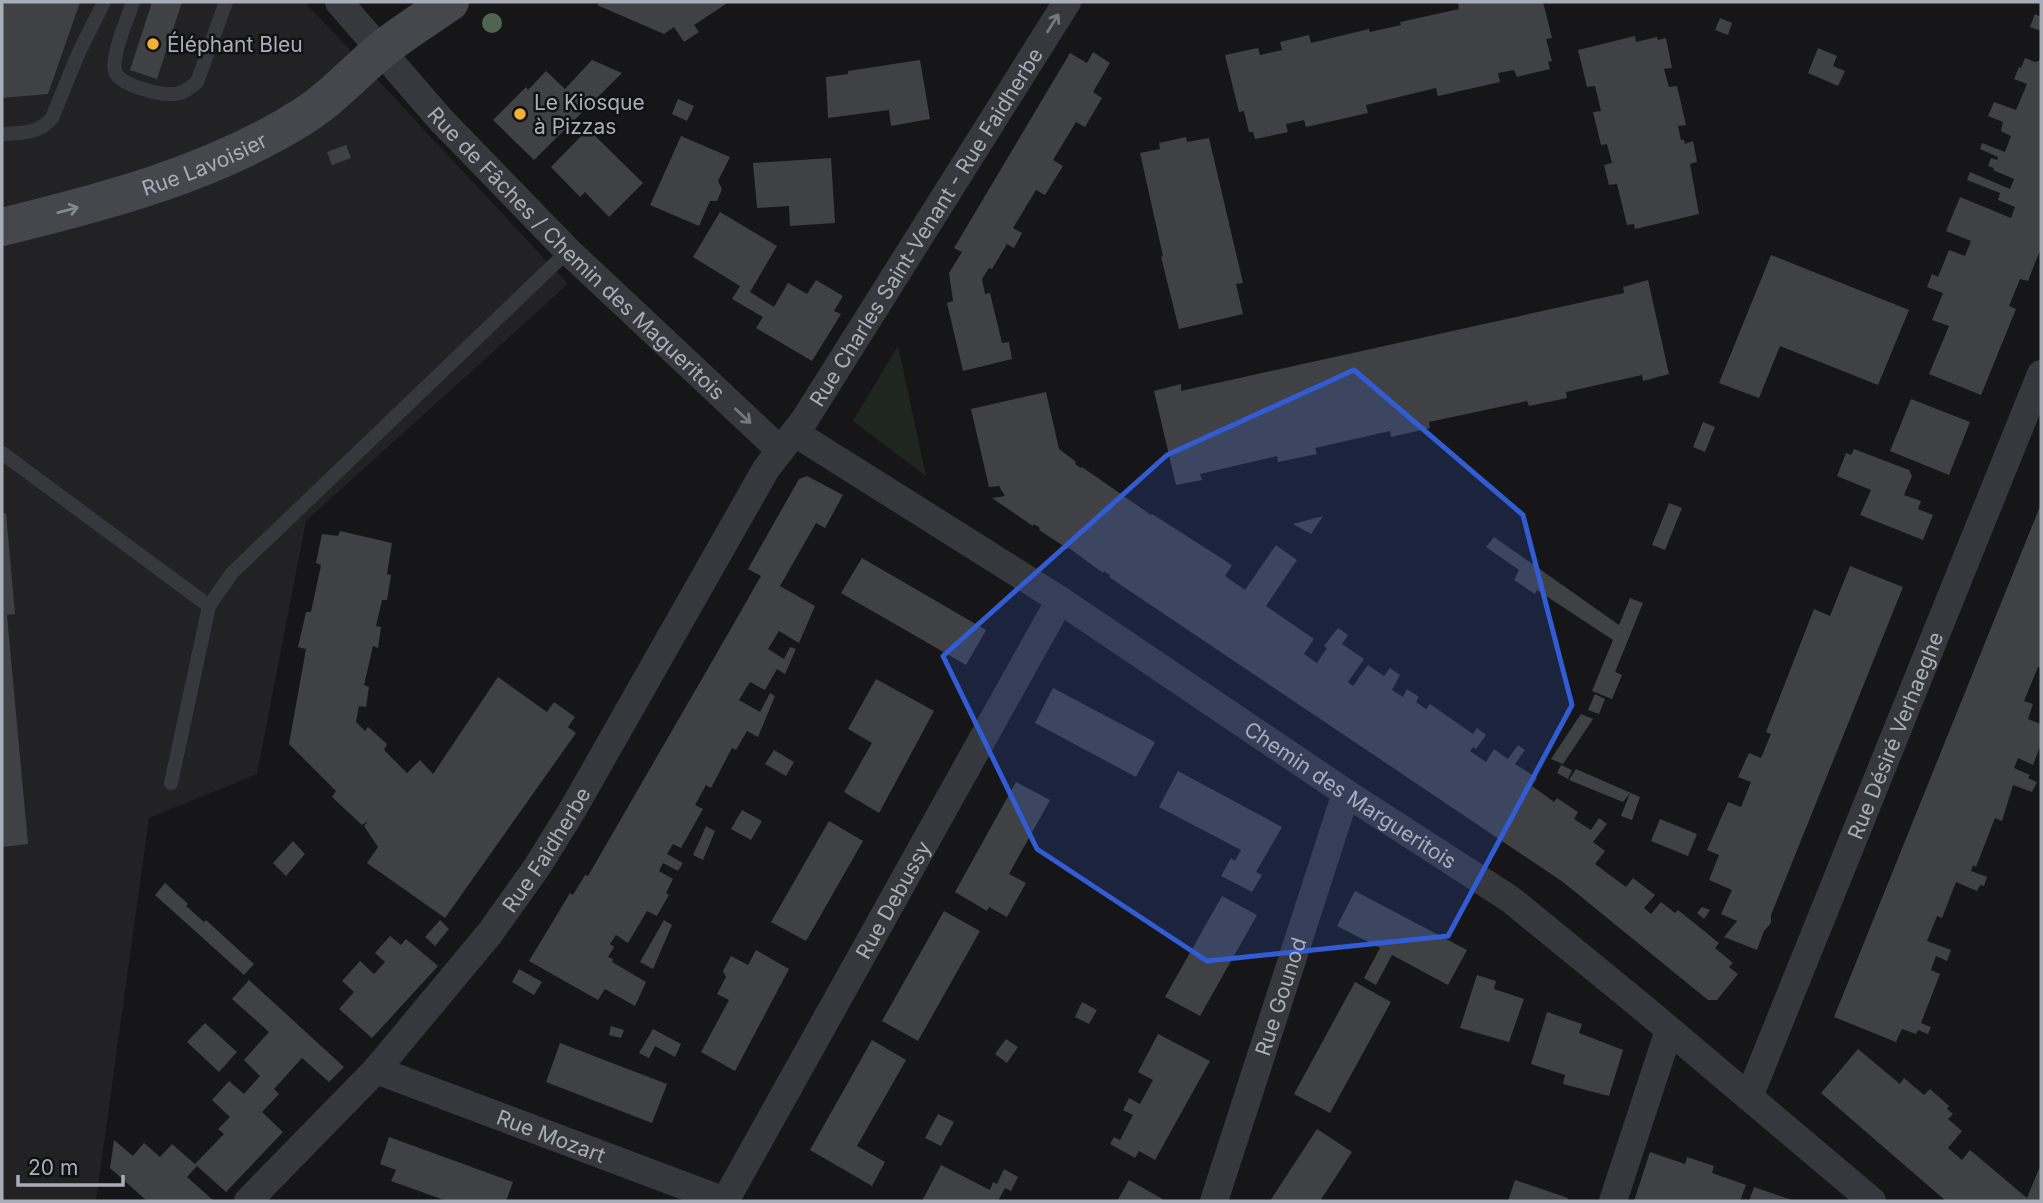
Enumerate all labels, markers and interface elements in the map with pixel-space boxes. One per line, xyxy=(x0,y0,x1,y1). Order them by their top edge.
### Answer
one-way arrow xyxy=(1046,14,1061,33)
place label: Éléphant Bleu xyxy=(167,31,303,57)
marker: Éléphant Bleu xyxy=(145,36,161,52)
street label: Rue Charles Saint-Venant - Rue Faidherbe xyxy=(804,43,1048,411)
place label: Le Kiosque à Pizzas xyxy=(534,90,645,139)
street label: Rue de Fâches / Chemin des Magueritois xyxy=(423,102,730,405)
marker: Le Kiosque à Pizzas xyxy=(512,106,528,122)
street label: Rue Lavoisier xyxy=(138,127,271,201)
one-way arrow xyxy=(56,203,79,216)
one-way arrow xyxy=(734,407,751,424)
street label: Rue Désiré Verhaeghe xyxy=(1842,628,1948,843)
street label: Chemin des Margueritois xyxy=(1240,716,1461,874)
street label: Rue Faidherbe xyxy=(496,783,595,917)
street label: Rue Debussy xyxy=(850,836,936,963)
street label: Rue Gounod xyxy=(1249,934,1311,1059)
street label: Rue Mozart xyxy=(493,1104,609,1167)
scale bar xyxy=(18,1144,122,1188)
text: 20 m xyxy=(28,1155,78,1180)

